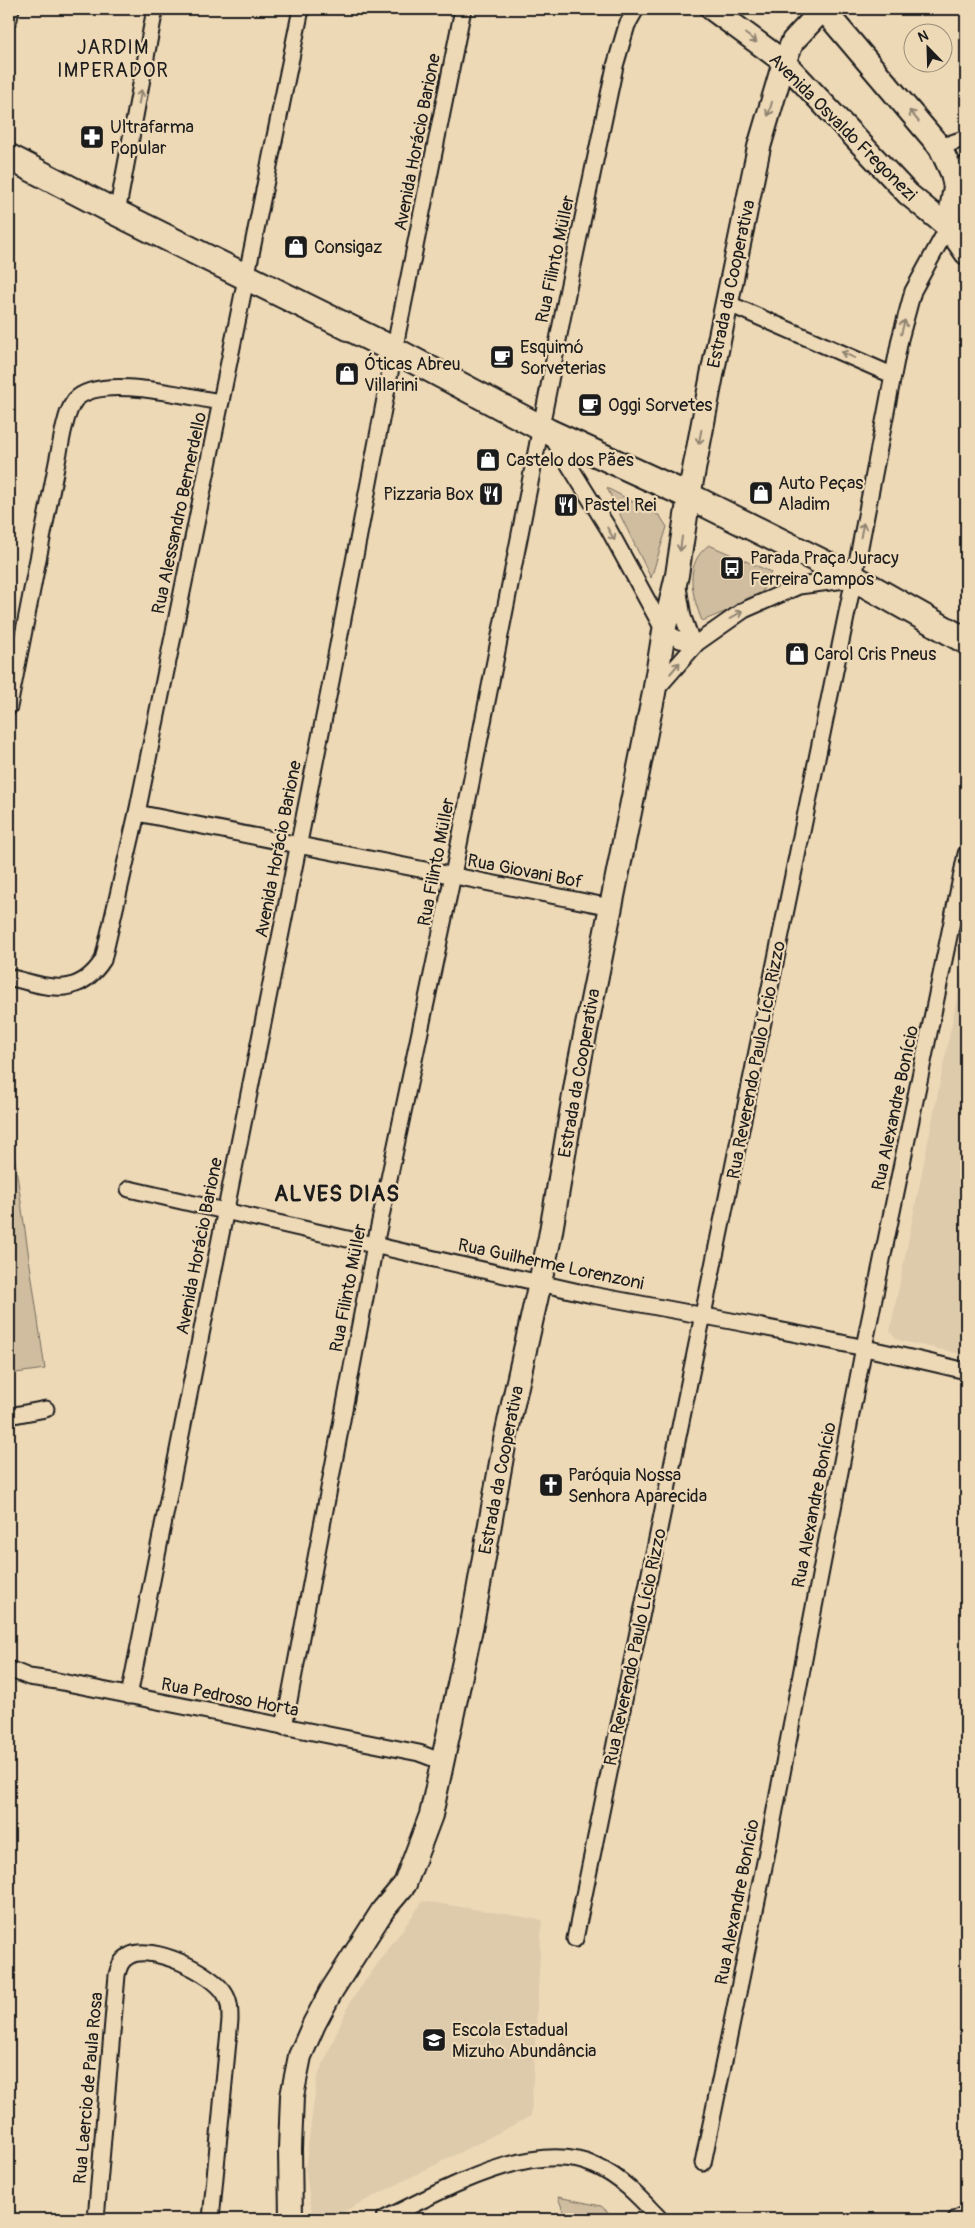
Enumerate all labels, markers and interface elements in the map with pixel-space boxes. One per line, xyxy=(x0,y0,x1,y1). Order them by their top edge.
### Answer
north arrow xyxy=(902,22,952,72)
text: N xyxy=(915,27,931,46)
one-way arrow xyxy=(744,33,758,43)
district label: JARDIM IMPERADOR xyxy=(57,35,169,83)
street label: Avenida Osvaldo Fregonezi xyxy=(764,49,921,206)
street label: Avenida Horácio Barione xyxy=(389,51,446,233)
one-way arrow xyxy=(135,89,145,105)
one-way arrow xyxy=(765,101,775,117)
one-way arrow xyxy=(908,110,919,123)
place label: Ultrafarma Popular xyxy=(110,116,194,160)
pharmacy icon: Ultrafarma Popular xyxy=(79,124,105,150)
street label: Rua Filinto Müller xyxy=(531,193,580,325)
street label: Estrada da Cooperativa xyxy=(702,198,761,370)
shop icon: Consigaz xyxy=(283,234,309,260)
place label: Consigaz xyxy=(314,236,382,259)
one-way arrow xyxy=(899,320,908,336)
place label: Esquimó Sorveterias xyxy=(520,336,606,380)
cafe icon: Esquimó Sorveterias xyxy=(489,344,515,370)
one-way arrow xyxy=(841,350,856,360)
place label: Óticas Abreu Villarini xyxy=(364,352,461,397)
shop icon: Óticas Abreu Villarini xyxy=(334,361,360,387)
cafe icon: Oggi Sorvetes xyxy=(577,392,603,418)
place label: Oggi Sorvetes xyxy=(608,394,712,417)
street label: Rua Alessandro Bernerdello xyxy=(147,410,212,616)
one-way arrow xyxy=(695,428,704,444)
shop icon: Castelo dos Pães xyxy=(475,447,501,473)
place label: Castelo dos Pães xyxy=(506,449,634,472)
place label: Auto Peças Aladim xyxy=(778,472,863,516)
shop icon: Auto Peças Aladim xyxy=(748,480,774,506)
restaurant icon: Pizzaria Box xyxy=(478,481,504,507)
place label: Pizzaria Box xyxy=(383,483,474,506)
restaurant icon: Pastel Rei xyxy=(553,492,579,518)
place label: Pastel Rei xyxy=(584,494,656,517)
one-way arrow xyxy=(858,523,867,539)
one-way arrow xyxy=(606,526,616,541)
one-way arrow xyxy=(676,536,686,552)
place label: Parada Praça Juracy Ferreira Campos xyxy=(750,547,899,591)
bus stop icon: Parada Praça Juracy Ferreira Campos xyxy=(719,555,745,581)
one-way arrow xyxy=(729,610,743,620)
shop icon: Carol Cris Pneus xyxy=(784,641,810,667)
place label: Carol Cris Pneus xyxy=(814,643,936,666)
one-way arrow xyxy=(670,662,681,675)
street label: Avenida Horácio Barione xyxy=(250,758,307,940)
street label: Rua Filinto Müller xyxy=(413,795,460,928)
street label: Rua Giovani Bof xyxy=(465,849,585,894)
street label: Rua Reverendo Paulo Lício Rizzo xyxy=(722,939,791,1181)
street label: Estrada da Cooperativa xyxy=(553,987,606,1159)
street label: Rua Alexandre Bonício xyxy=(867,1023,924,1193)
street label: Avenida Horácio Barione xyxy=(171,1155,228,1337)
district label: ALVES DIAS xyxy=(274,1180,400,1208)
street label: Rua Filinto Müller xyxy=(325,1221,372,1354)
street label: Rua Guilherme Lorenzoni xyxy=(456,1234,646,1295)
street label: Estrada da Cooperativa xyxy=(474,1384,529,1556)
street label: Rua Alexandre Bonício xyxy=(787,1420,842,1590)
place label: Paróquia Nossa Senhora Aparecida xyxy=(568,1464,707,1508)
church icon: Paróquia Nossa Senhora Aparecida xyxy=(538,1472,564,1498)
street label: Rua Reverendo Paulo Lício Rizzo xyxy=(599,1526,672,1768)
street label: Rua Pedroso Horta xyxy=(159,1673,301,1722)
street label: Rua Alexandre Bonício xyxy=(710,1817,765,1987)
street label: Rua Laercio de Paula Rosa xyxy=(69,1991,108,2185)
place label: Escola Estadual Mizuho Abundância xyxy=(452,2019,597,2063)
school or university icon: Escola Estadual Mizuho Abundância xyxy=(421,2027,447,2053)

